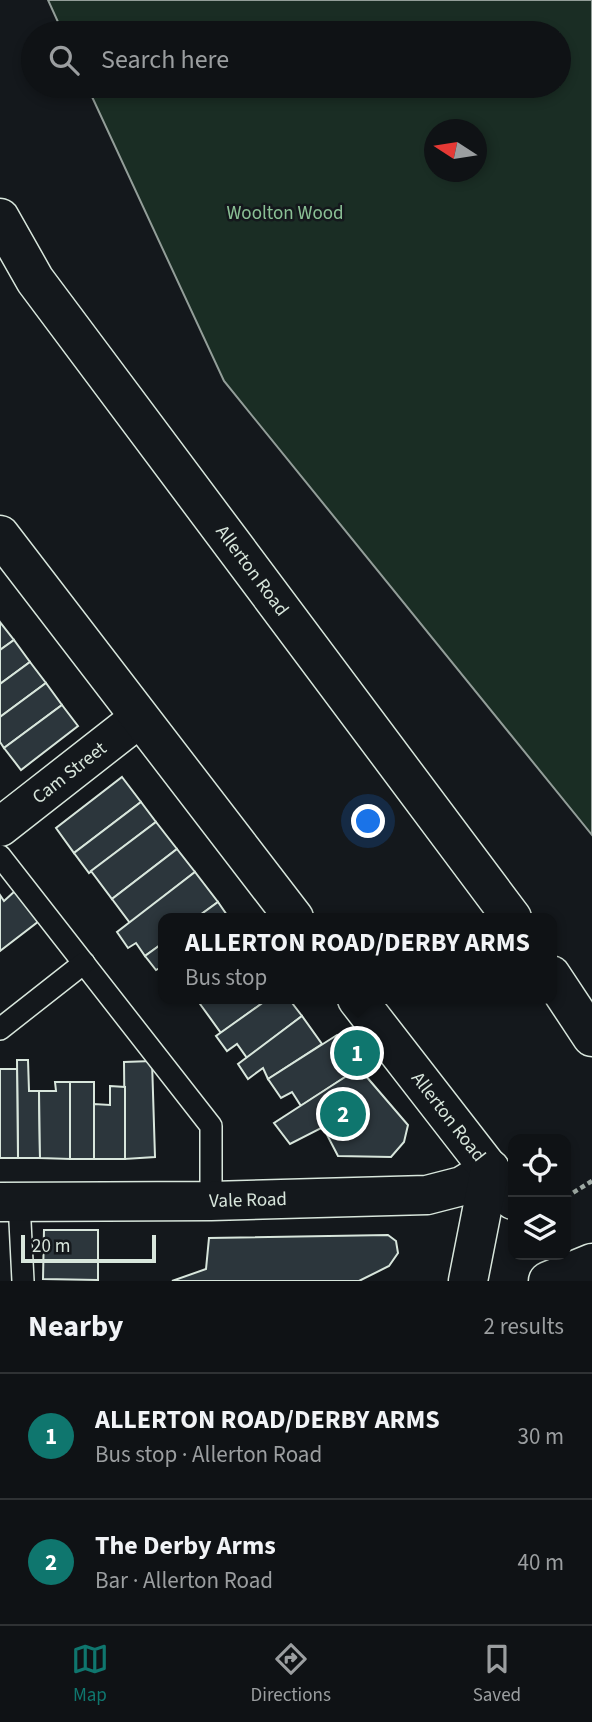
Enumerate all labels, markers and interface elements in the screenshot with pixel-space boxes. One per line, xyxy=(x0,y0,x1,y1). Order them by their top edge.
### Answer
search box xyxy=(21,21,571,98)
icon: search xyxy=(45,41,83,79)
text: Search here xyxy=(101,41,229,78)
north arrow xyxy=(424,119,487,182)
park label: Woolton Wood xyxy=(226,200,344,227)
street label: Allerton Road xyxy=(209,519,295,622)
street label: Cam Street xyxy=(26,735,113,810)
your location xyxy=(351,804,385,838)
popup xyxy=(158,913,557,1004)
text: ALLERTON ROAD/DERBY ARMS xyxy=(185,924,530,961)
text: Bus stop xyxy=(185,961,267,994)
pin: 1 xyxy=(334,1027,380,1079)
street label: Allerton Road xyxy=(405,1066,492,1167)
pin: 2 xyxy=(320,1088,366,1140)
map controls xyxy=(508,1134,571,1260)
button: locate xyxy=(508,1134,571,1197)
street label: Vale Road xyxy=(209,1185,287,1215)
button: layers xyxy=(508,1197,571,1260)
scale bar xyxy=(21,1232,156,1264)
text: 20 m xyxy=(32,1233,70,1260)
text: Nearby xyxy=(28,1305,123,1348)
text: 2 results xyxy=(484,1310,564,1343)
text: ALLERTON ROAD/DERBY ARMS xyxy=(95,1401,440,1438)
text: 1 xyxy=(45,1420,57,1453)
text: 30 m xyxy=(517,1420,564,1453)
text: Bus stop · Allerton Road xyxy=(95,1438,322,1471)
text: The Derby Arms xyxy=(95,1527,276,1564)
text: 2 xyxy=(45,1546,57,1579)
text: 40 m xyxy=(517,1546,564,1579)
text: Bar · Allerton Road xyxy=(95,1564,273,1597)
tab: Map xyxy=(71,1640,109,1709)
tab: Directions xyxy=(251,1640,331,1709)
tab: Saved xyxy=(473,1640,521,1709)

